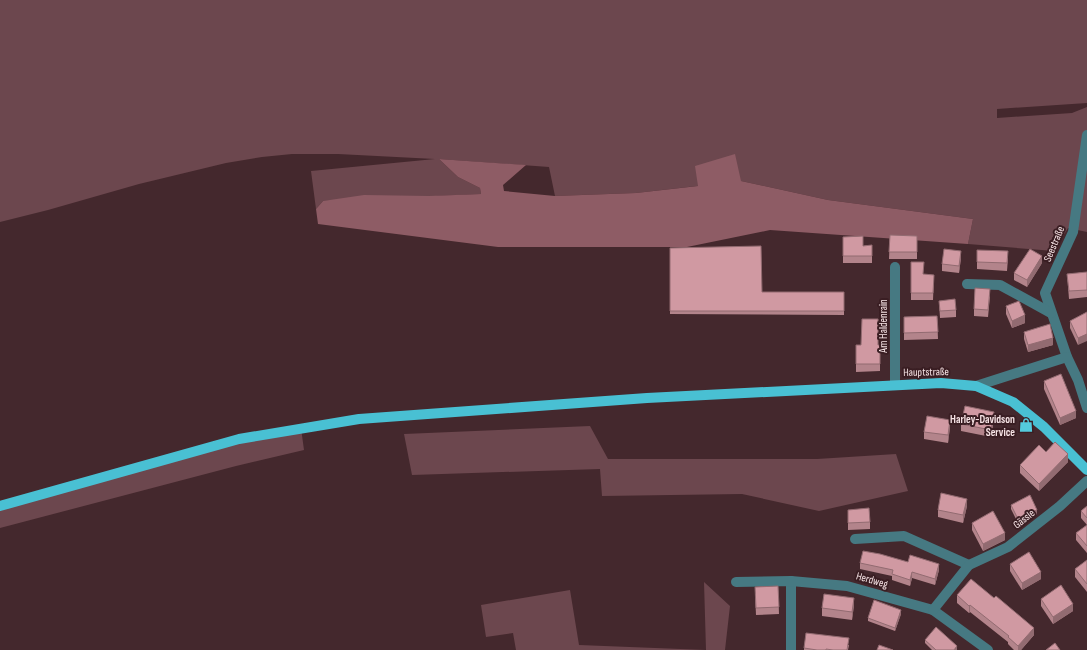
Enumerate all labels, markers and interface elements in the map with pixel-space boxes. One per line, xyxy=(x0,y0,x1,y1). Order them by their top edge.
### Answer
street label: Seestraße xyxy=(1041,224,1067,264)
street label: Am Haldenrain xyxy=(877,299,890,354)
street label: Hauptstraße xyxy=(903,365,949,379)
place label: Harley-Davidson Service xyxy=(950,413,1015,439)
shop icon: Harley-Davidson Service xyxy=(1018,417,1034,433)
street label: Gässle xyxy=(1011,507,1037,531)
street label: Herdweg xyxy=(855,569,890,591)

